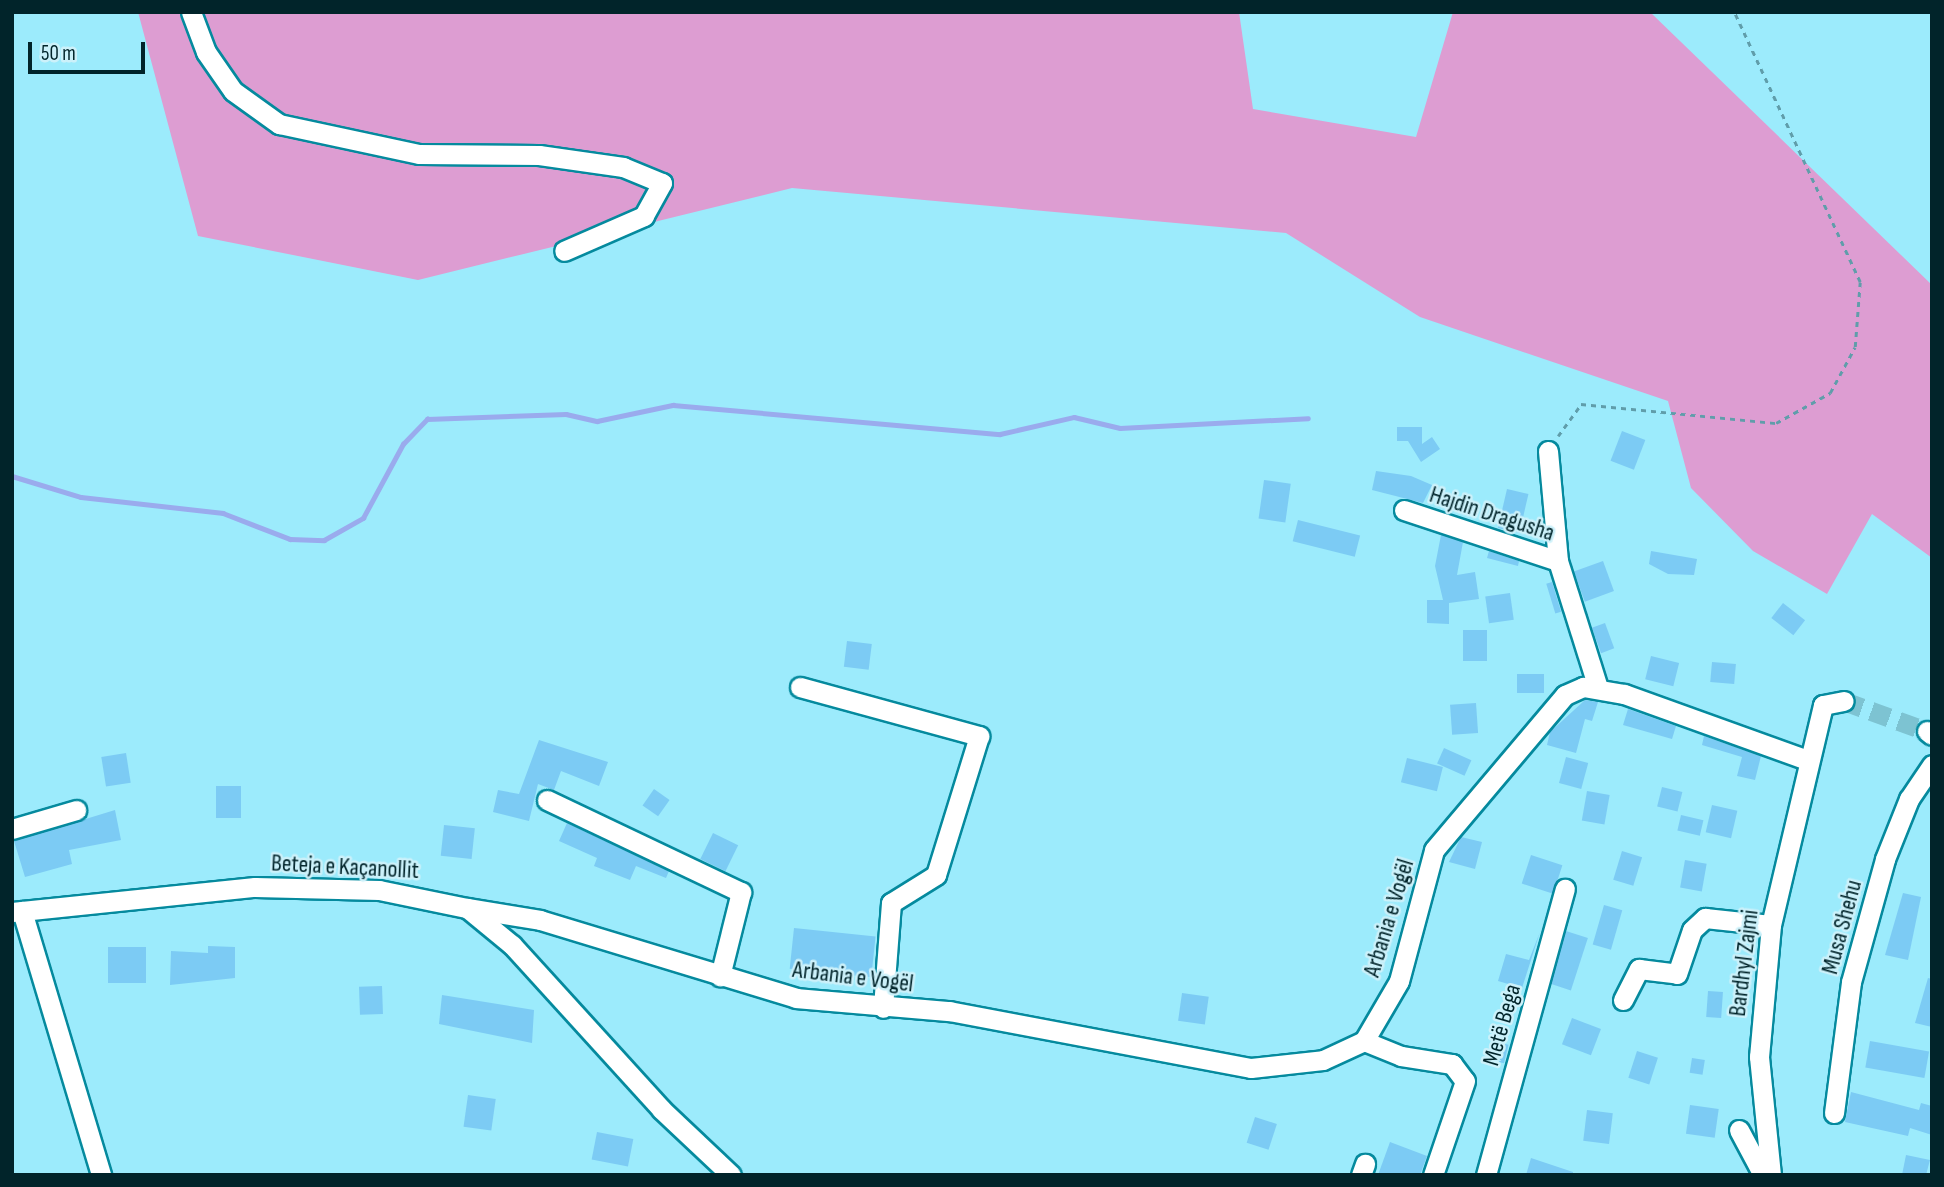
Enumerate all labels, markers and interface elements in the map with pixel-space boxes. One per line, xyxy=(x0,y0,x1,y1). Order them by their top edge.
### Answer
scale bar xyxy=(32,28,149,72)
text: 50 m xyxy=(41,41,76,66)
street label: Hajdin Dragusha xyxy=(1426,480,1558,548)
street label: Beteja e Kaçanollit xyxy=(270,849,420,885)
street label: Arbania e Vogël xyxy=(1357,856,1421,980)
street label: Musa Shehu xyxy=(1816,877,1868,977)
street label: Bardhyl Zajmi xyxy=(1723,908,1765,1018)
street label: Arbania e Vogël xyxy=(791,955,915,999)
street label: Metë Bega xyxy=(1477,981,1527,1069)

